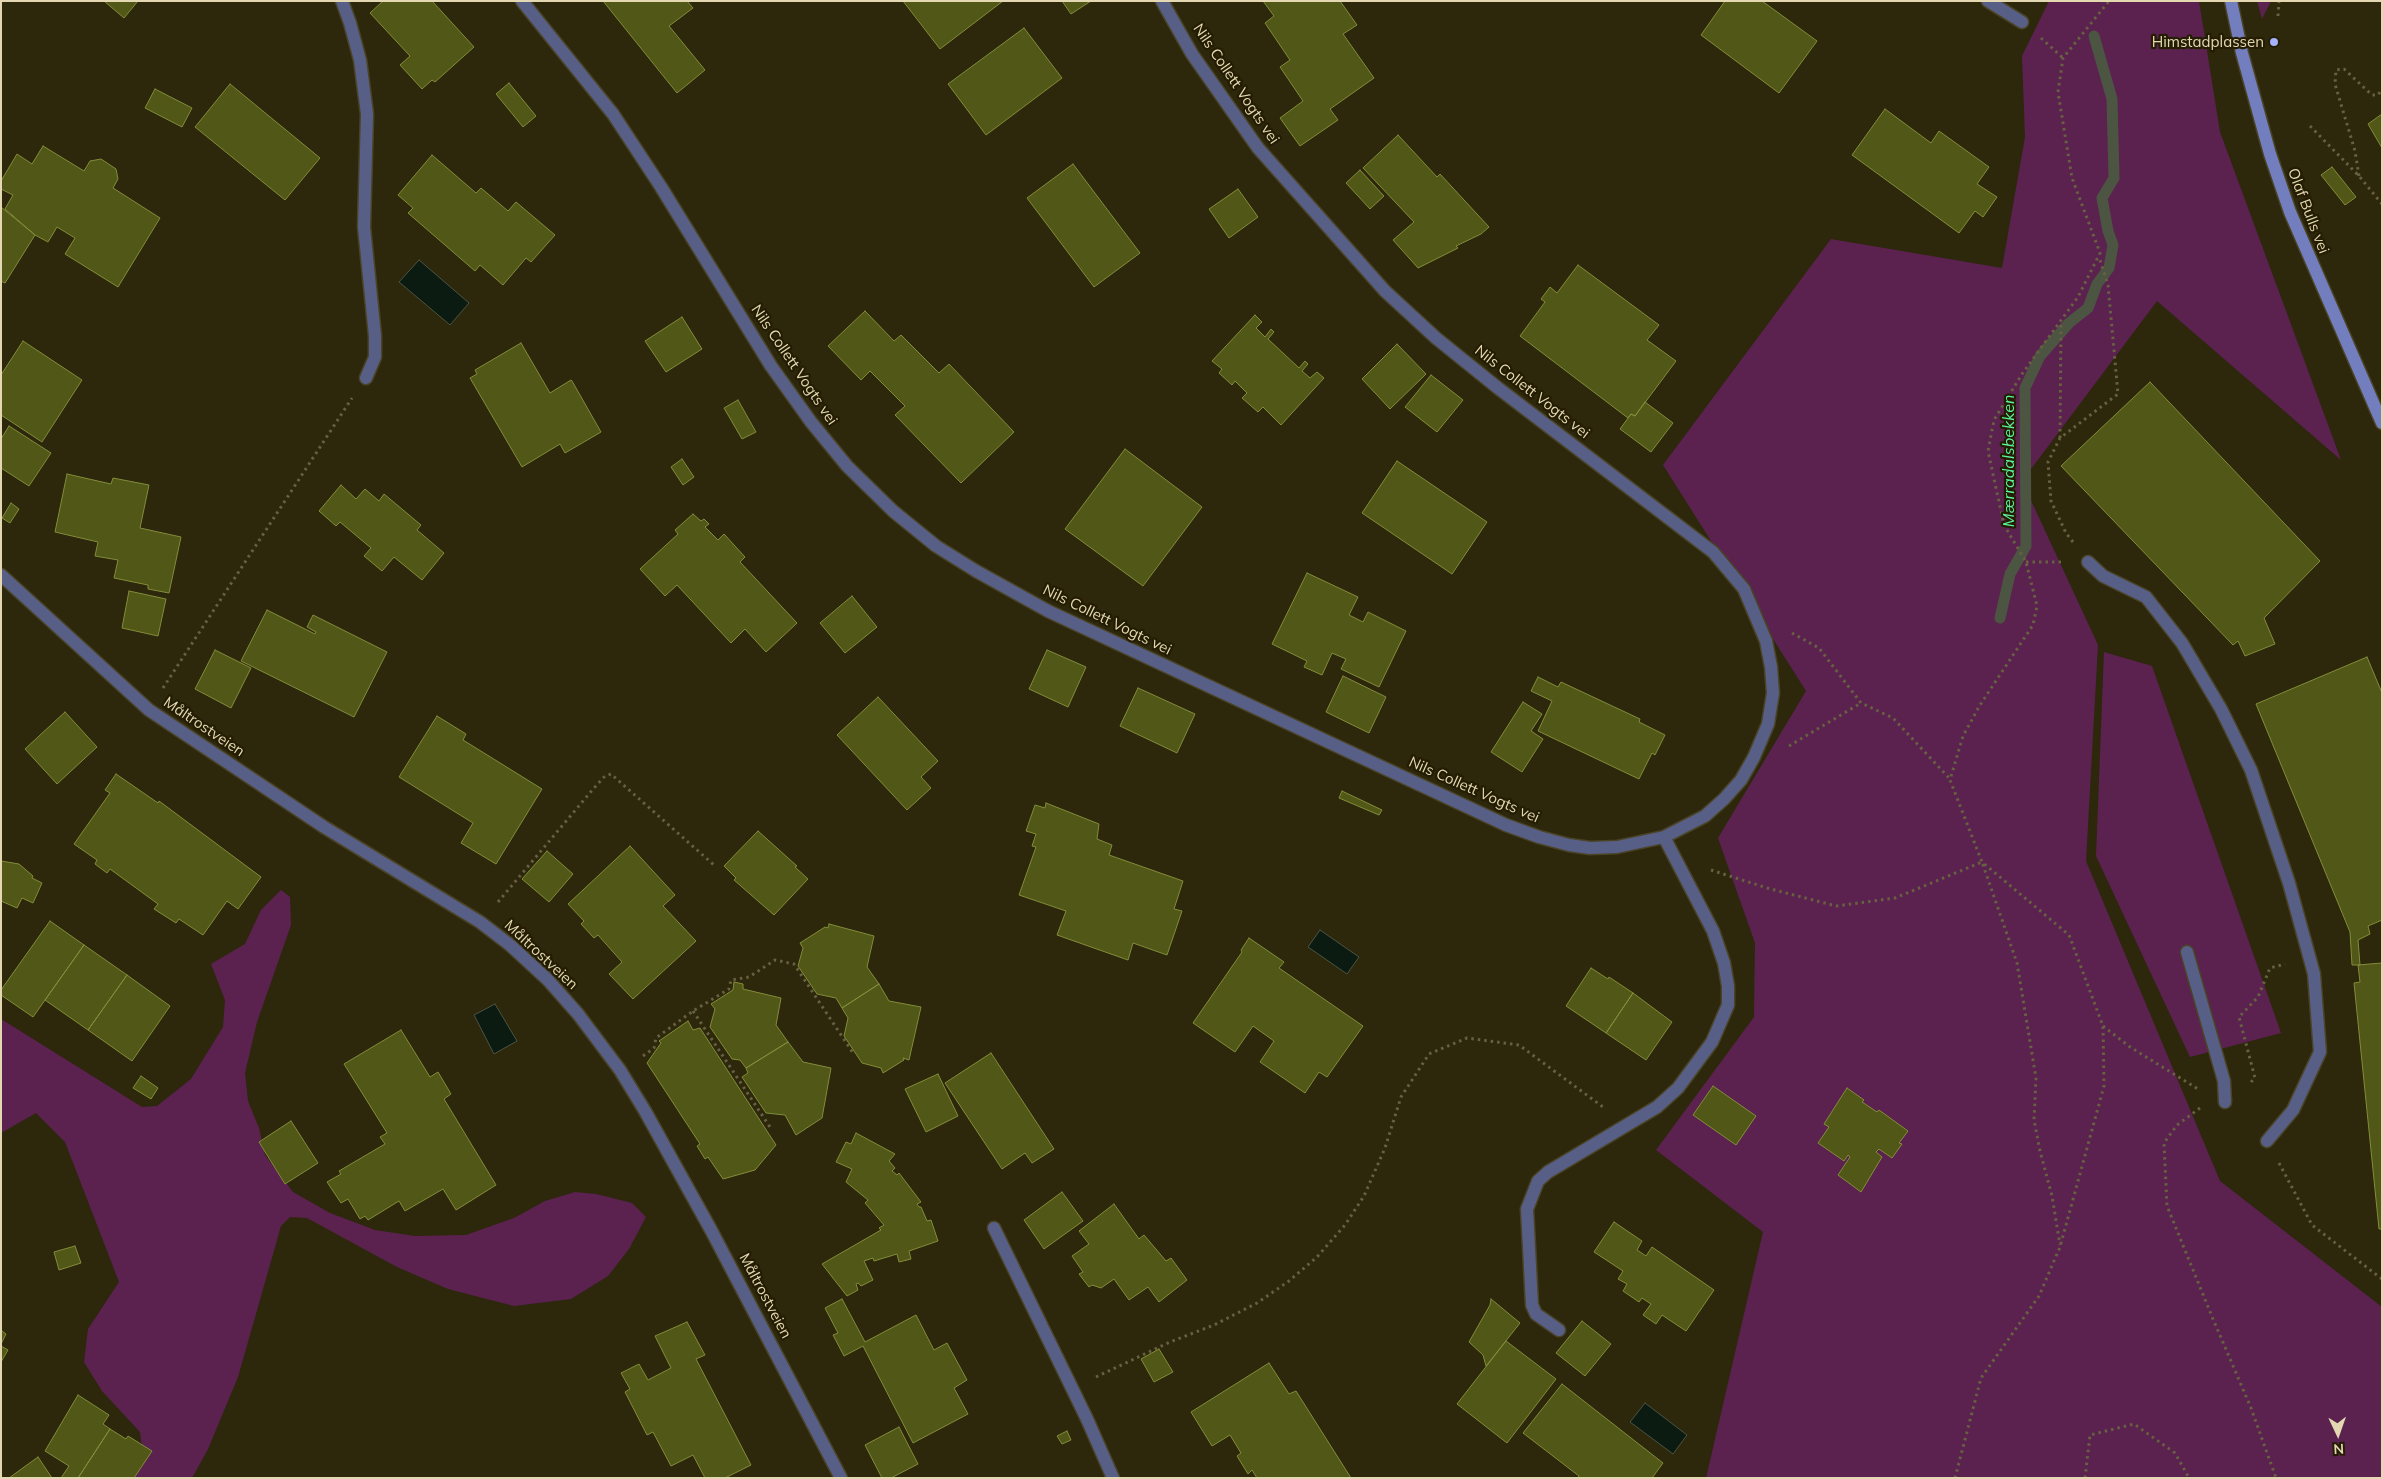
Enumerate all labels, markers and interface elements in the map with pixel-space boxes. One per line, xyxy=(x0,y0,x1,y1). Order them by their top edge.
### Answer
street label: Nils Collett Vogts vei xyxy=(1189,21,1283,147)
place label: Himstadplassen xyxy=(2152,33,2264,51)
marker: Himstadplassen xyxy=(2268,36,2280,48)
street label: Olaf Bulls vei xyxy=(2283,166,2333,256)
street label: Nils Collett Vogts vei xyxy=(747,302,841,428)
street label: Nils Collett Vogts vei xyxy=(1471,342,1593,442)
water label: Mærradalsbekken xyxy=(1999,395,2019,527)
street label: Nils Collett Vogts vei xyxy=(1040,581,1174,659)
street label: Måltrostveien xyxy=(160,693,248,761)
street label: Nils Collett Vogts vei xyxy=(1406,753,1542,827)
street label: Måltrostveien xyxy=(501,916,581,994)
street label: Måltrostveien xyxy=(735,1250,795,1342)
north arrow xyxy=(2313,1409,2363,1459)
text: N xyxy=(2333,1440,2345,1458)

